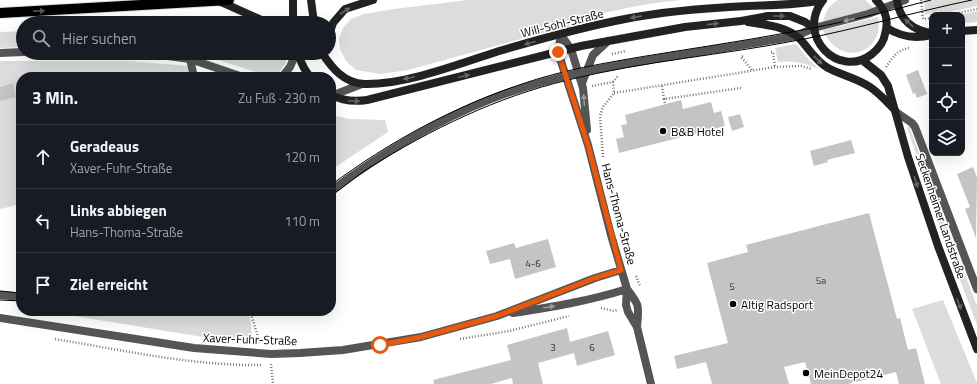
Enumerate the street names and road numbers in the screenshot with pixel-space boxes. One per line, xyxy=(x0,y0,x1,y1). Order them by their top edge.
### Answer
street label: Will-Sohl-Straße xyxy=(519,4,605,42)
street label: Seckenheimer Landstraße xyxy=(911,151,971,281)
street label: Hans-Thoma-Straße xyxy=(596,161,642,267)
street label: Xaver-Fuhr-Straße xyxy=(202,328,298,350)

